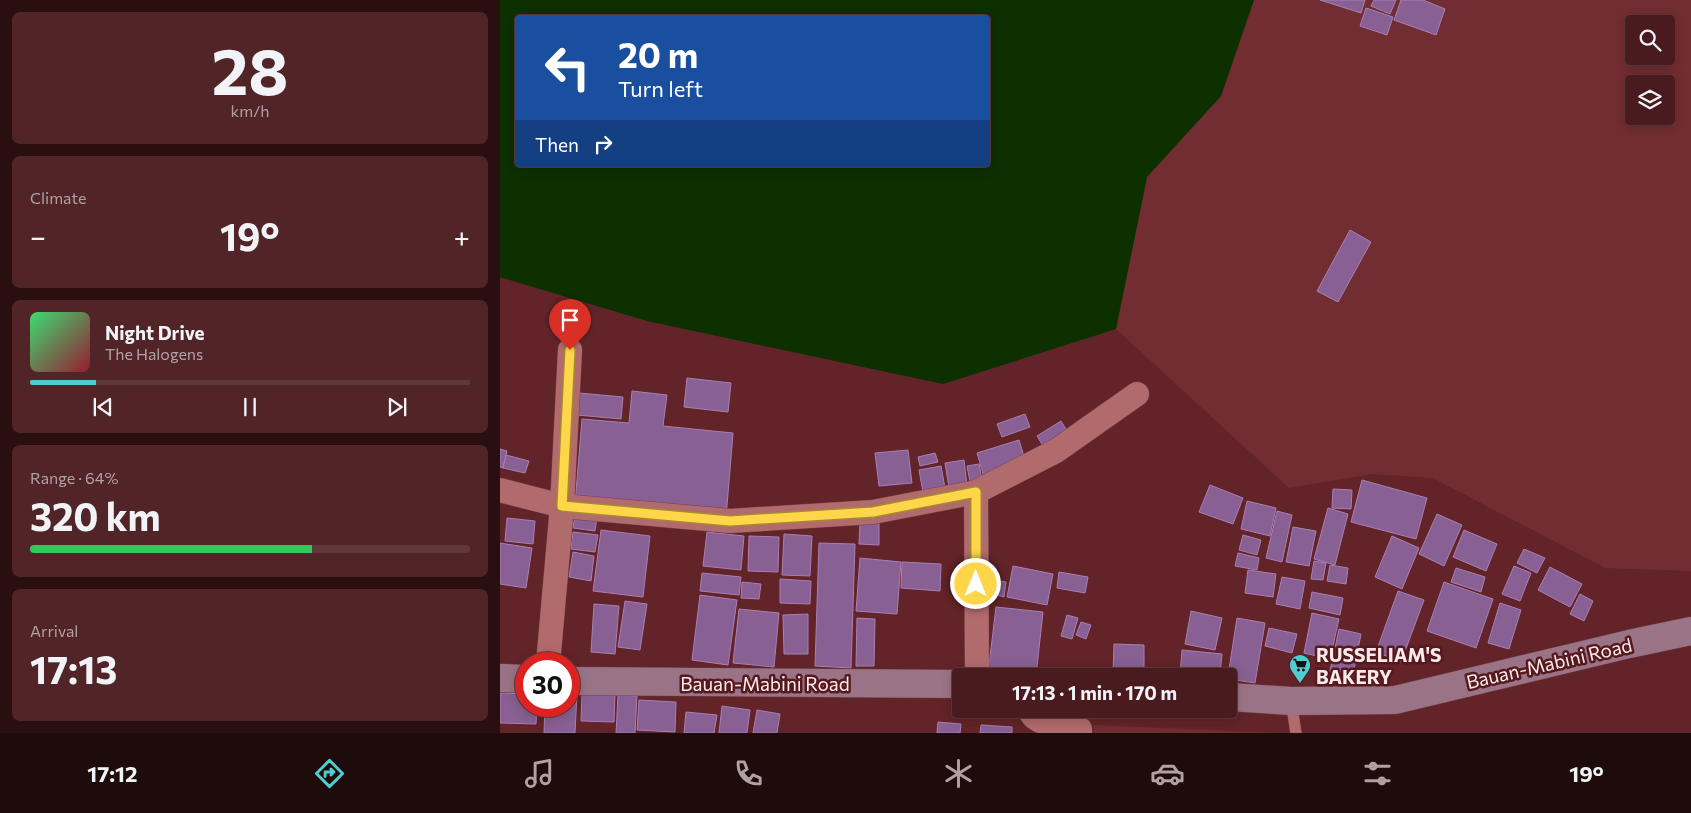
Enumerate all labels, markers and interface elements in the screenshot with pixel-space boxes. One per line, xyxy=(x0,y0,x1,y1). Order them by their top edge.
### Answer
map controls xyxy=(1625,15,1675,125)
button: search xyxy=(1625,15,1675,65)
text: 28 xyxy=(212,29,288,108)
text: 20 m xyxy=(618,32,698,75)
icon: left xyxy=(535,35,600,100)
text: Turn left xyxy=(618,75,703,102)
button: layers xyxy=(1625,75,1675,125)
text: km/h xyxy=(231,101,269,120)
icon: right xyxy=(589,130,617,158)
text: Then xyxy=(535,133,579,156)
text: Climate xyxy=(30,188,86,207)
text: 19° xyxy=(220,212,280,259)
text: − xyxy=(30,219,46,253)
text: + xyxy=(454,219,470,253)
pin xyxy=(549,299,591,350)
icon: arrive xyxy=(556,306,584,334)
text: Night Drive xyxy=(105,321,205,344)
text: The Halogens xyxy=(105,344,203,363)
icon: previous xyxy=(89,393,117,421)
icon: pause xyxy=(236,393,264,421)
icon: next xyxy=(383,393,411,421)
text: Range · 64% xyxy=(30,468,118,487)
text: 320 km xyxy=(30,492,161,539)
position arrow xyxy=(949,557,1001,609)
text: Arrival xyxy=(30,621,78,640)
street label: Bauan-Mabini Road xyxy=(1464,633,1634,693)
place label: RUSSELIAM'S BAKERY xyxy=(1316,643,1441,688)
text: 17:13 xyxy=(30,645,117,692)
speed limit sign: 30 xyxy=(515,652,580,717)
supermarket icon: RUSSELIAM'S BAKERY xyxy=(1288,653,1312,684)
street label: Bauan-Mabini Road xyxy=(680,672,850,695)
text: 17:13 · 1 min · 170 m xyxy=(1012,681,1177,704)
icon: directions xyxy=(312,756,347,791)
icon: music xyxy=(522,756,557,791)
icon: phone xyxy=(731,756,766,791)
icon: climate xyxy=(941,756,976,791)
icon: car xyxy=(1150,756,1185,791)
icon: filters xyxy=(1360,756,1395,791)
text: 17:12 xyxy=(87,760,138,787)
text: 19° xyxy=(1569,760,1604,787)

